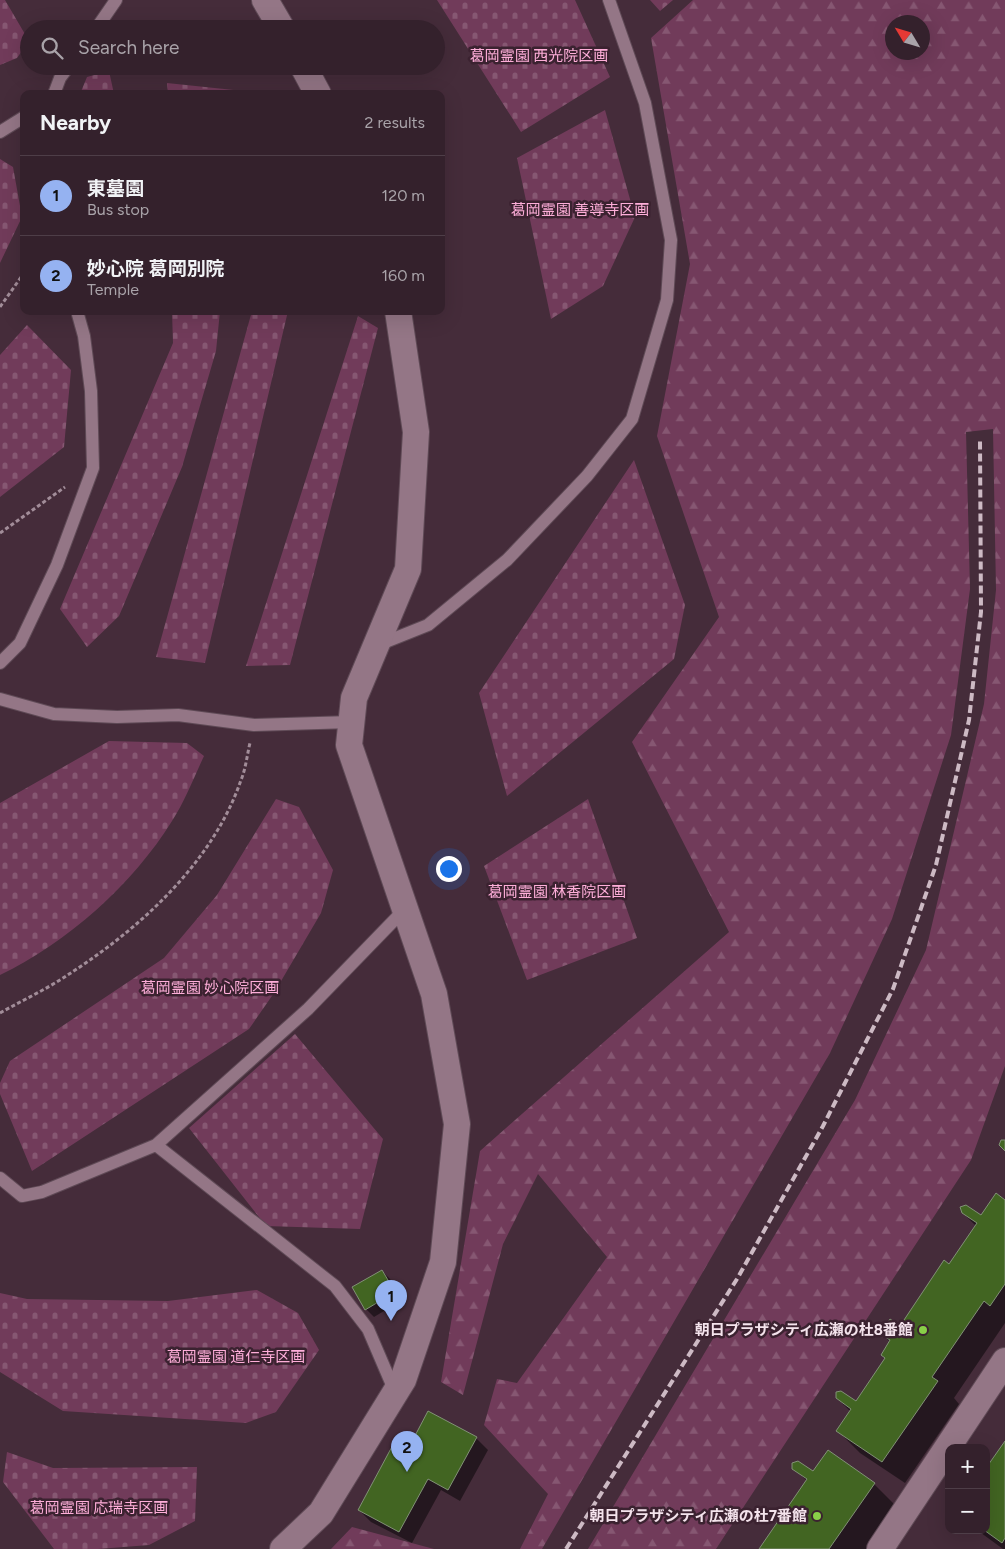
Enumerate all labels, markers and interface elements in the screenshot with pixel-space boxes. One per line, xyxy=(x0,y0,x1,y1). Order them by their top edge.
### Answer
north arrow xyxy=(885,15,930,60)
search box xyxy=(20,20,445,75)
icon: search xyxy=(38,34,66,62)
text: Search here xyxy=(78,36,180,59)
park label: 葛岡霊園 西光院区画 xyxy=(470,47,608,65)
text: Nearby xyxy=(40,110,111,135)
text: 2 results xyxy=(365,113,425,132)
text: 東墓園 xyxy=(87,177,144,200)
text: 1 xyxy=(53,186,59,205)
text: 120 m xyxy=(382,186,425,205)
text: Bus stop xyxy=(87,200,149,219)
park label: 葛岡霊園 善導寺区画 xyxy=(511,201,649,219)
text: 妙心院 葛岡別院 xyxy=(87,257,225,280)
text: 2 xyxy=(51,266,61,285)
text: 160 m xyxy=(382,266,425,285)
text: Temple xyxy=(87,280,139,299)
your location xyxy=(436,856,462,882)
park label: 葛岡霊園 林香院区画 xyxy=(488,883,626,901)
park label: 葛岡霊園 妙心院区画 xyxy=(141,979,279,997)
pin: 1 xyxy=(375,1280,407,1321)
place label: 朝日プラザシティ広瀬の杜8番館 xyxy=(695,1321,913,1339)
marker: 朝日プラザシティ広瀬の杜8番館 xyxy=(917,1324,929,1336)
park label: 葛岡霊園 道仁寺区画 xyxy=(167,1348,305,1366)
pin: 2 xyxy=(391,1431,423,1472)
map controls xyxy=(945,1444,990,1534)
button: + xyxy=(945,1444,990,1489)
button: − xyxy=(945,1489,990,1534)
park label: 葛岡霊園 応瑞寺区画 xyxy=(30,1499,168,1517)
place label: 朝日プラザシティ広瀬の杜7番館 xyxy=(590,1507,807,1525)
marker: 朝日プラザシティ広瀬の杜7番館 xyxy=(811,1510,823,1522)

